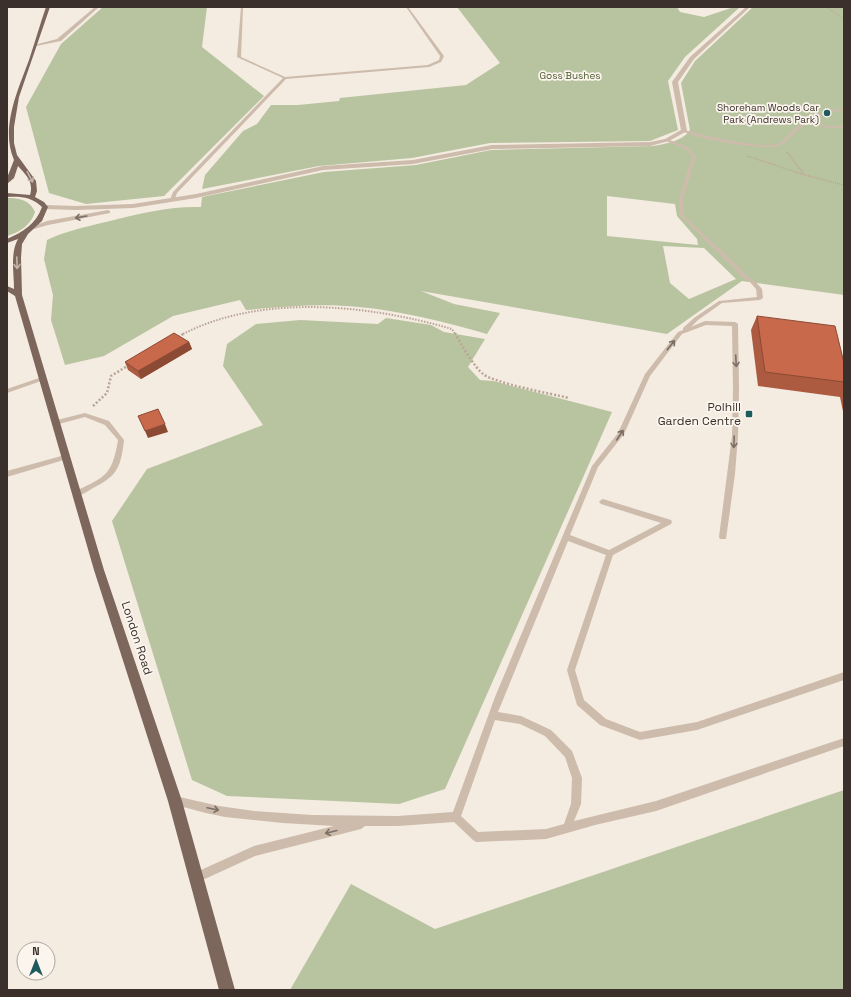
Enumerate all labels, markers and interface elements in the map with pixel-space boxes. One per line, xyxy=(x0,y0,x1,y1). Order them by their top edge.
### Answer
park label: Goss Bushes xyxy=(539,69,601,82)
place label: Shoreham Woods Car Park (Andrews Park) xyxy=(717,101,819,126)
marker: Shoreham Woods Car Park (Andrews Park) xyxy=(822,108,832,118)
one-way arrow xyxy=(27,171,34,183)
one-way arrow xyxy=(75,213,88,221)
one-way arrow xyxy=(14,256,21,269)
one-way arrow xyxy=(667,339,676,350)
one-way arrow xyxy=(732,354,740,367)
place label: Polhill Garden Centre xyxy=(658,399,741,429)
marker: Polhill Garden Centre xyxy=(744,409,754,419)
one-way arrow xyxy=(616,429,624,441)
one-way arrow xyxy=(730,435,738,448)
street label: London Road xyxy=(118,599,156,677)
one-way arrow xyxy=(206,806,219,814)
one-way arrow xyxy=(325,828,338,836)
north arrow xyxy=(16,941,56,981)
text: N xyxy=(32,944,40,958)

